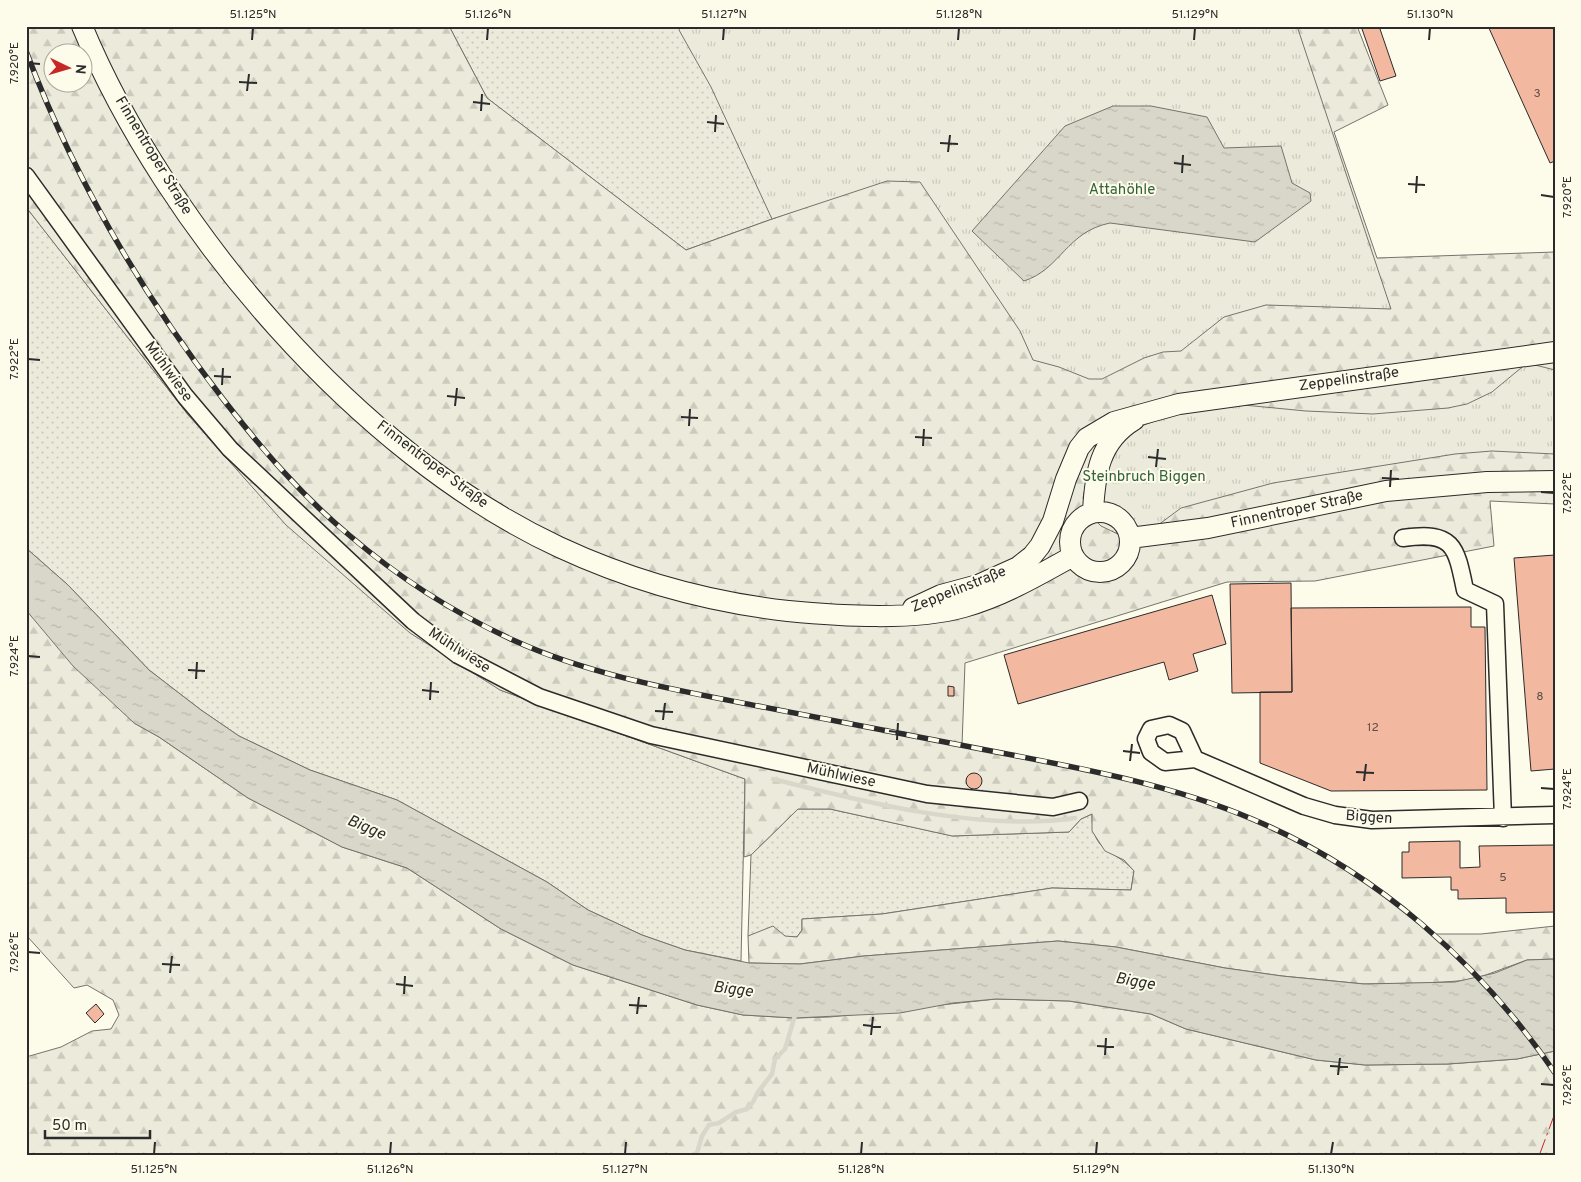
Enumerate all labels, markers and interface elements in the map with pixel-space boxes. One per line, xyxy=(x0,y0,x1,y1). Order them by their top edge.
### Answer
text: 51.125°N xyxy=(229,7,277,23)
text: 51.126°N xyxy=(465,7,511,23)
text: 51.127°N xyxy=(701,7,747,23)
text: 51.128°N xyxy=(935,7,983,23)
text: 51.129°N xyxy=(1172,7,1218,23)
text: 51.130°N xyxy=(1406,7,1454,23)
text: 7.920°E xyxy=(7,42,23,84)
north arrow xyxy=(42,42,92,92)
text: N xyxy=(71,63,88,75)
house number: 3 xyxy=(1533,86,1541,102)
street label: Finnentroper Straße xyxy=(110,93,196,219)
text: 7.920°E xyxy=(1560,176,1576,218)
park label: Attahöhle xyxy=(1089,181,1155,200)
text: 7.922°E xyxy=(7,338,23,380)
street label: Mühlwiese xyxy=(140,338,196,406)
street label: Zeppelinstraße xyxy=(1298,364,1400,396)
street label: Finnentroper Straße xyxy=(372,417,492,513)
park label: Steinbruch Biggen xyxy=(1082,468,1206,487)
text: 7.922°E xyxy=(1560,472,1576,514)
street label: Finnentroper Straße xyxy=(1229,487,1365,533)
street label: Zeppelinstraße xyxy=(909,562,1009,618)
street label: Mühlwiese xyxy=(424,624,494,678)
text: 7.924°E xyxy=(7,635,23,677)
house number: 8 xyxy=(1536,689,1544,705)
house number: 12 xyxy=(1367,720,1379,736)
street label: Mühlwiese xyxy=(805,759,877,793)
text: 7.924°E xyxy=(1560,768,1576,810)
street label: Biggen xyxy=(1345,807,1393,829)
water label: Bigge xyxy=(344,811,389,845)
house number: 5 xyxy=(1499,870,1507,886)
text: 7.926°E xyxy=(7,931,23,973)
water label: Bigge xyxy=(1114,969,1157,995)
water label: Bigge xyxy=(712,978,755,1002)
text: 7.926°E xyxy=(1560,1064,1576,1106)
scale bar xyxy=(45,1107,150,1139)
text: 50 m xyxy=(52,1117,87,1136)
text: 51.125°N xyxy=(130,1162,178,1178)
text: 51.126°N xyxy=(367,1162,413,1178)
text: 51.127°N xyxy=(602,1162,648,1178)
text: 51.128°N xyxy=(837,1162,885,1178)
text: 51.129°N xyxy=(1073,1162,1119,1178)
text: 51.130°N xyxy=(1307,1162,1355,1178)

